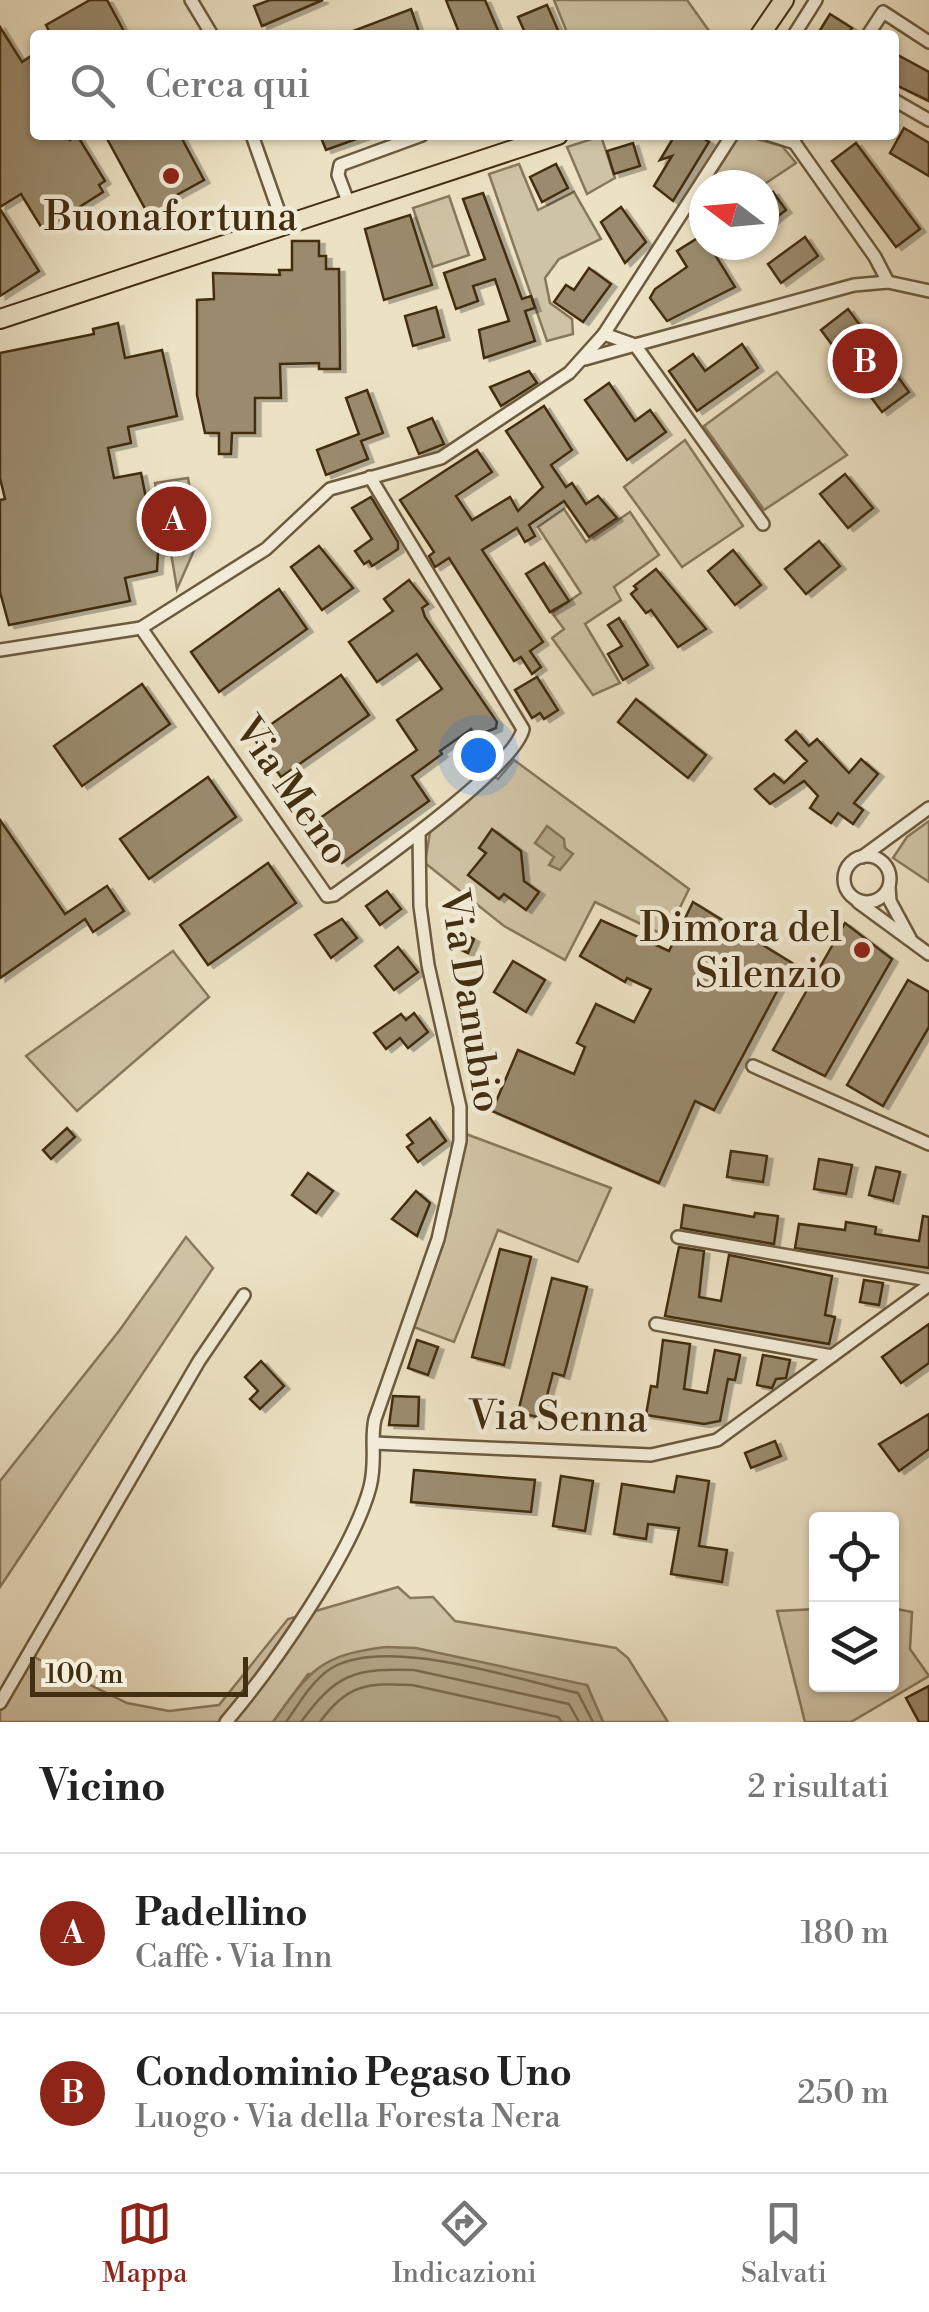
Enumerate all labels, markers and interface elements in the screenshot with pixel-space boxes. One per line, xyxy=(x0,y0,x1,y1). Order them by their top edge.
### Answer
search box xyxy=(30,30,899,140)
icon: search xyxy=(65,58,120,113)
text: Cerca qui xyxy=(145,62,310,109)
marker: Buonafortuna xyxy=(160,165,182,187)
north arrow xyxy=(689,170,779,260)
place label: Buonafortuna xyxy=(43,193,298,243)
pin: B xyxy=(832,324,898,398)
pin: A xyxy=(142,482,206,556)
street label: Via Meno xyxy=(222,706,361,875)
your location xyxy=(453,730,504,781)
street label: Via Danubio xyxy=(428,886,512,1116)
place label: Dimora del Silenzio xyxy=(640,904,842,1000)
marker: Dimora del Silenzio xyxy=(851,939,873,961)
street label: Via Senna xyxy=(467,1391,649,1445)
map controls xyxy=(809,1512,899,1692)
button: locate xyxy=(809,1512,899,1602)
button: layers xyxy=(809,1602,899,1692)
scale bar xyxy=(30,1652,248,1696)
text: 100 m xyxy=(45,1657,124,1692)
text: Vicino xyxy=(40,1761,166,1814)
text: 2 risultati xyxy=(747,1767,889,1807)
text: Padellino xyxy=(135,1890,308,1937)
text: A xyxy=(61,1913,84,1953)
text: 180 m xyxy=(800,1913,889,1953)
text: Caffè · Via Inn xyxy=(135,1937,333,1977)
text: Condominio Pegaso Uno xyxy=(135,2050,572,2097)
text: B xyxy=(60,2073,85,2113)
text: 250 m xyxy=(797,2073,889,2113)
text: Luogo · Via della Foresta Nera xyxy=(135,2097,561,2137)
tab: Mappa xyxy=(102,2196,188,2291)
tab: Indicazioni xyxy=(392,2196,537,2291)
tab: Salvati xyxy=(741,2196,827,2291)

